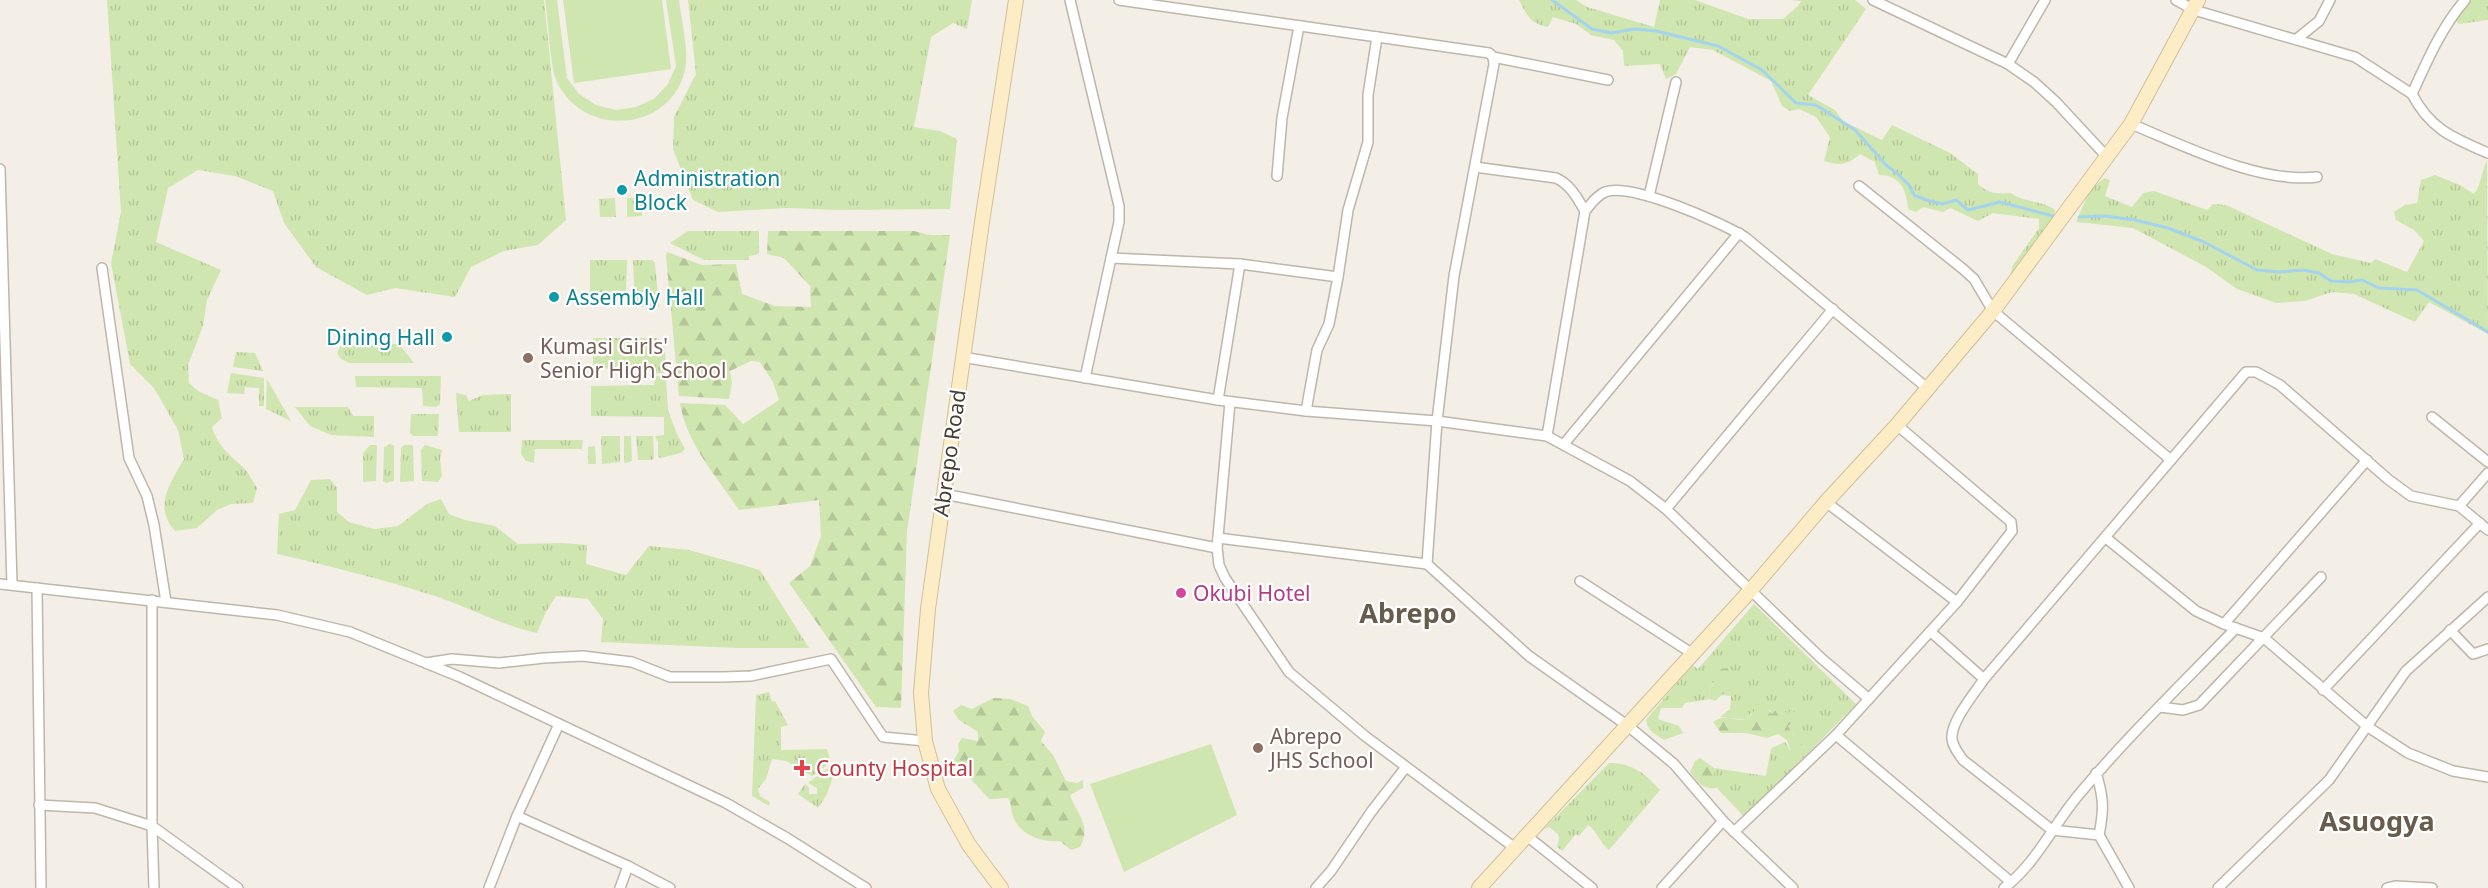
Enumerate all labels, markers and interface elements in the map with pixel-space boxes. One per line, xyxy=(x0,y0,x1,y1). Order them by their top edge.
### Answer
place label: Administration Block xyxy=(634,164,780,216)
marker: Administration Block xyxy=(615,183,629,197)
place label: Assembly Hall xyxy=(566,283,704,311)
marker: Assembly Hall xyxy=(547,290,561,304)
place label: Dining Hall xyxy=(326,323,435,351)
marker: Dining Hall xyxy=(440,330,454,344)
place label: Kumasi Girls' Senior High School xyxy=(540,332,726,384)
marker: Kumasi Girls' Senior High School xyxy=(521,351,535,365)
street label: Abrepo Road xyxy=(926,388,972,518)
place label: Okubi Hotel xyxy=(1193,579,1311,607)
marker: Okubi Hotel xyxy=(1174,586,1188,600)
district label: Abrepo xyxy=(1359,594,1457,631)
place label: Abrepo JHS School xyxy=(1268,722,1374,774)
marker: Abrepo JHS School xyxy=(1251,741,1265,755)
place label: County Hospital xyxy=(816,754,973,782)
marker: County Hospital xyxy=(793,759,811,777)
district label: Asuogya xyxy=(2319,802,2435,839)

